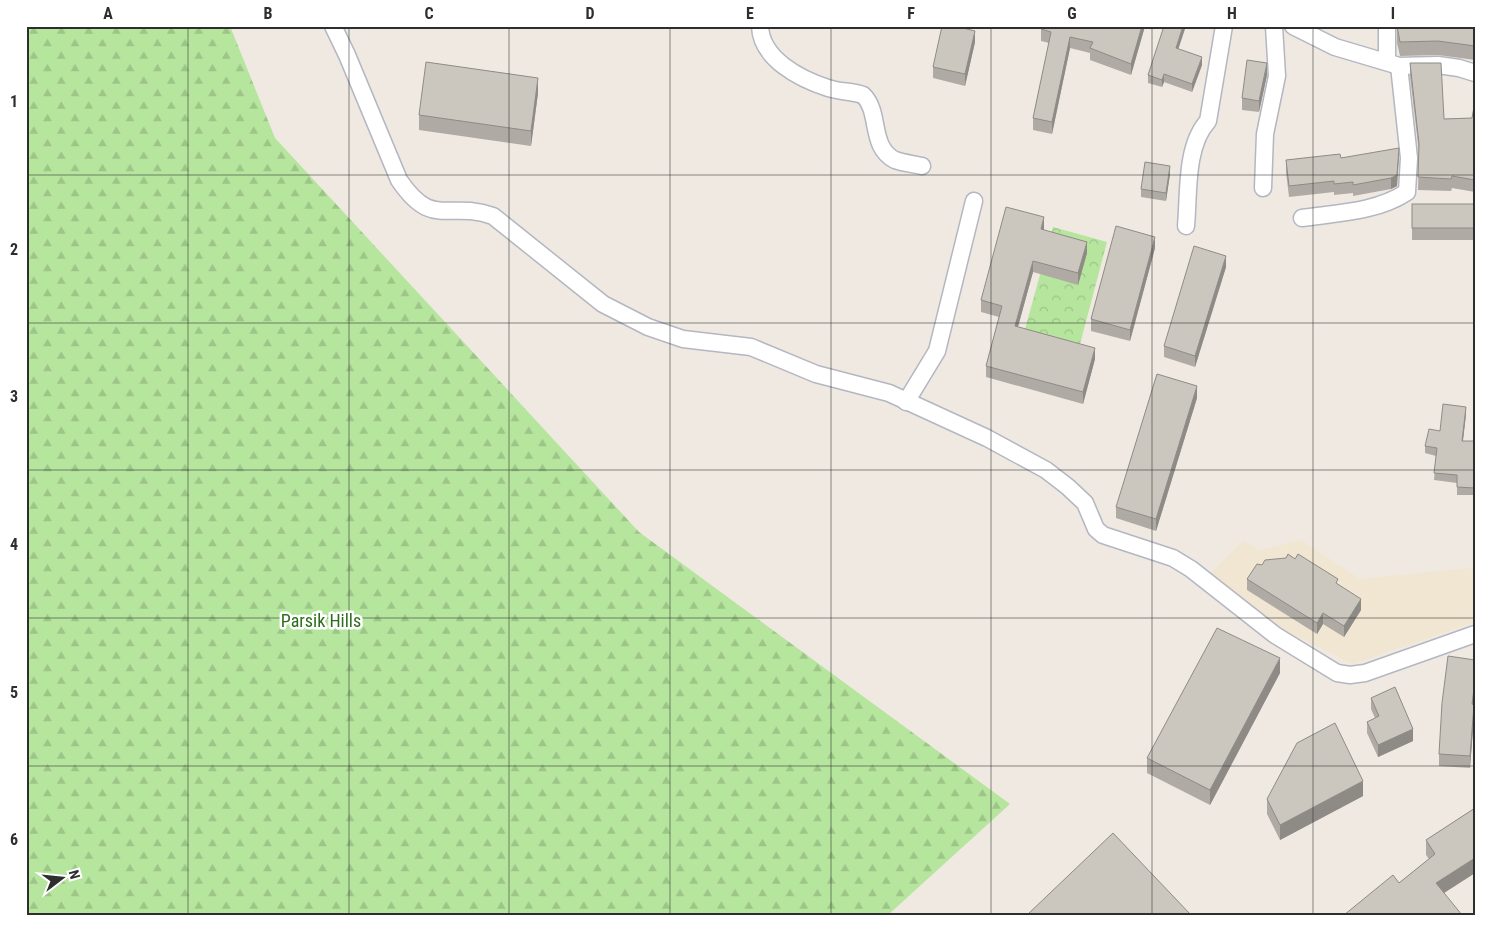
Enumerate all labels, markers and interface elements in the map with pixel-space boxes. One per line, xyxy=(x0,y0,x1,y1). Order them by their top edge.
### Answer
text: A xyxy=(103,4,113,23)
text: B xyxy=(264,4,273,23)
text: C xyxy=(424,4,434,23)
text: D xyxy=(585,4,595,23)
text: E xyxy=(746,4,754,23)
text: F xyxy=(907,4,915,23)
text: G xyxy=(1067,4,1077,23)
text: H xyxy=(1227,4,1237,23)
text: I xyxy=(1391,4,1395,23)
text: 1 xyxy=(10,92,18,111)
text: 2 xyxy=(10,240,18,259)
text: 3 xyxy=(10,387,18,406)
text: 4 xyxy=(10,535,18,554)
park label: Parsik Hills xyxy=(281,610,361,631)
text: 5 xyxy=(10,683,18,702)
text: 6 xyxy=(10,830,18,849)
north arrow xyxy=(38,854,88,904)
text: N xyxy=(66,868,83,881)

